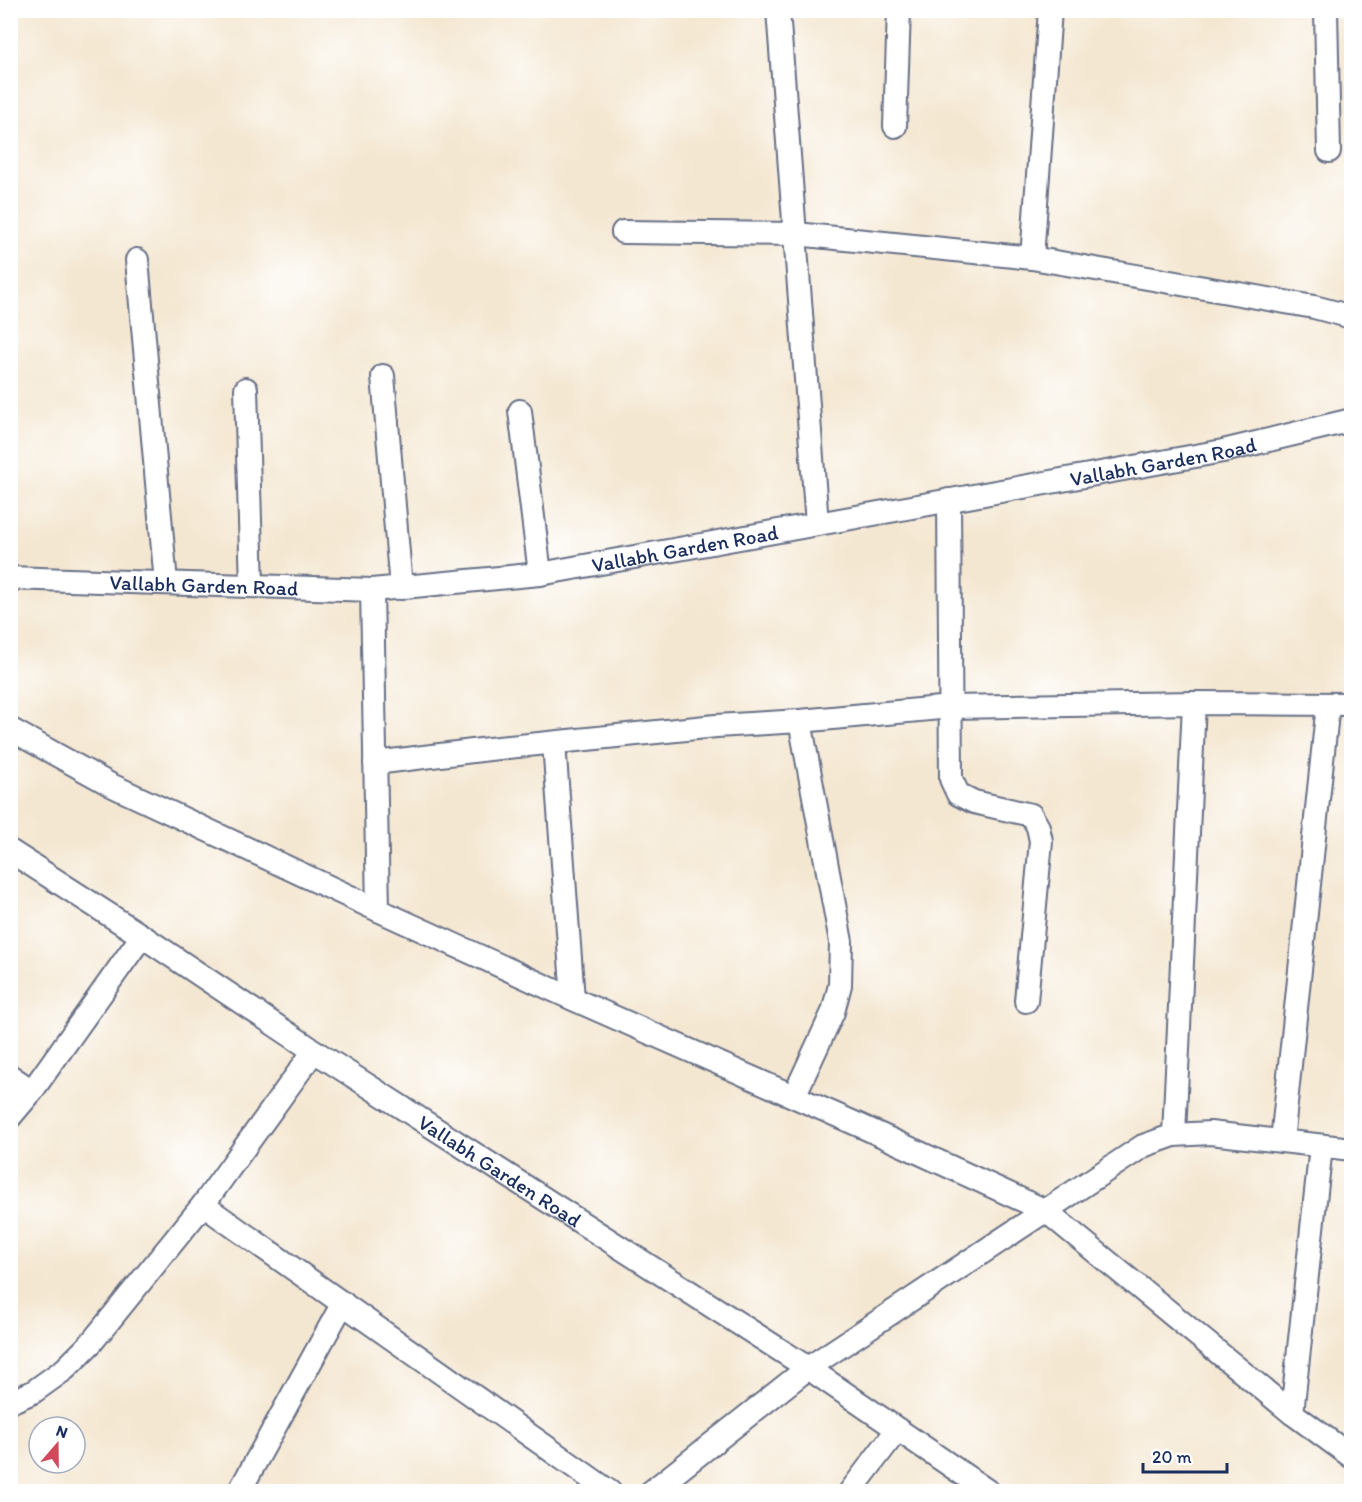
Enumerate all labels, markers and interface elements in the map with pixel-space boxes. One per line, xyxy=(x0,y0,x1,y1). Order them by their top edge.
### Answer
street label: Vallabh Garden Road xyxy=(1068,431,1258,491)
street label: Vallabh Garden Road xyxy=(590,519,780,577)
street label: Vallabh Garden Road xyxy=(109,569,299,600)
street label: Vallabh Garden Road xyxy=(414,1109,586,1232)
north arrow xyxy=(27,1415,87,1475)
text: N xyxy=(54,1421,70,1442)
scale bar xyxy=(1143,1436,1227,1474)
text: 20 m xyxy=(1152,1446,1192,1468)

